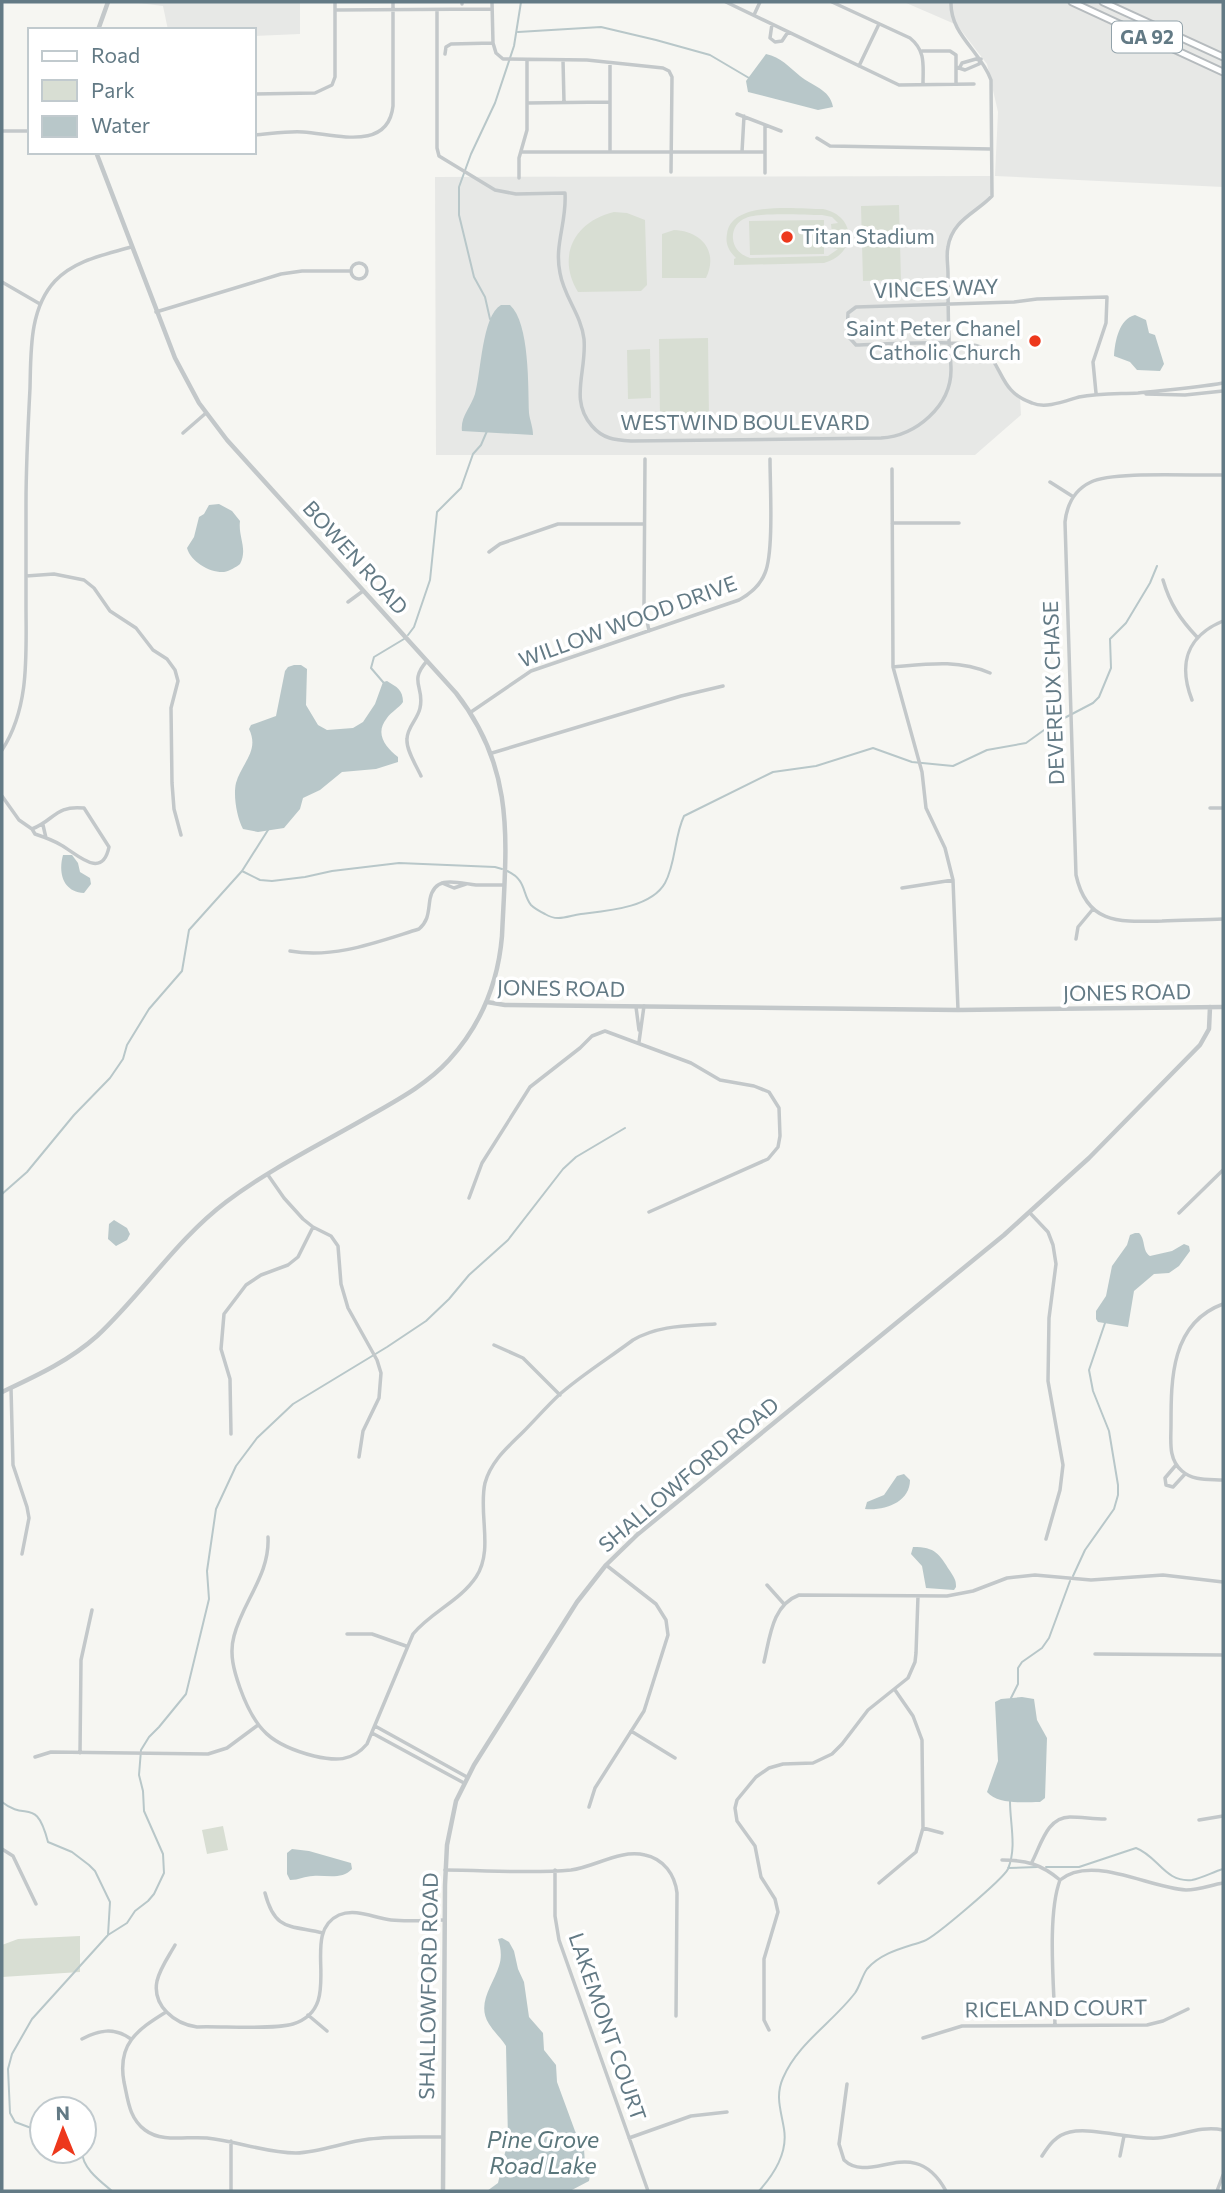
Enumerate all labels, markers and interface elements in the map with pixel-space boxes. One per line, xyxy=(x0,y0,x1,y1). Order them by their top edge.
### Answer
road number: GA 92 xyxy=(1112,22,1182,52)
legend xyxy=(28,28,256,154)
text: Road xyxy=(91,42,140,67)
text: Park xyxy=(91,77,135,102)
text: Water xyxy=(91,112,150,137)
place label: Titan Stadium xyxy=(801,223,935,248)
marker: Titan Stadium xyxy=(779,229,795,245)
street label: VINCES WAY xyxy=(873,273,999,302)
place label: Saint Peter Chanel Catholic Church xyxy=(846,315,1021,364)
marker: Saint Peter Chanel Catholic Church xyxy=(1027,333,1043,349)
street label: WESTWIND BOULEVARD xyxy=(620,409,870,434)
street label: BOWEN ROAD xyxy=(299,495,414,619)
street label: WILLOW WOOD DRIVE xyxy=(515,569,740,672)
street label: DEVEREUX CHASE xyxy=(1037,600,1068,786)
street label: JONES ROAD xyxy=(497,974,625,1001)
street label: JONES ROAD xyxy=(1063,978,1191,1005)
street label: SHALLOWFORD ROAD xyxy=(593,1391,783,1556)
street label: SHALLOWFORD ROAD xyxy=(413,1872,442,2100)
street label: LAKEMONT COURT xyxy=(564,1929,652,2124)
street label: RICELAND COURT xyxy=(964,1993,1147,2022)
north arrow xyxy=(28,2095,98,2165)
text: N xyxy=(55,2101,70,2124)
water label: Pine Grove Road Lake xyxy=(487,2125,599,2179)

